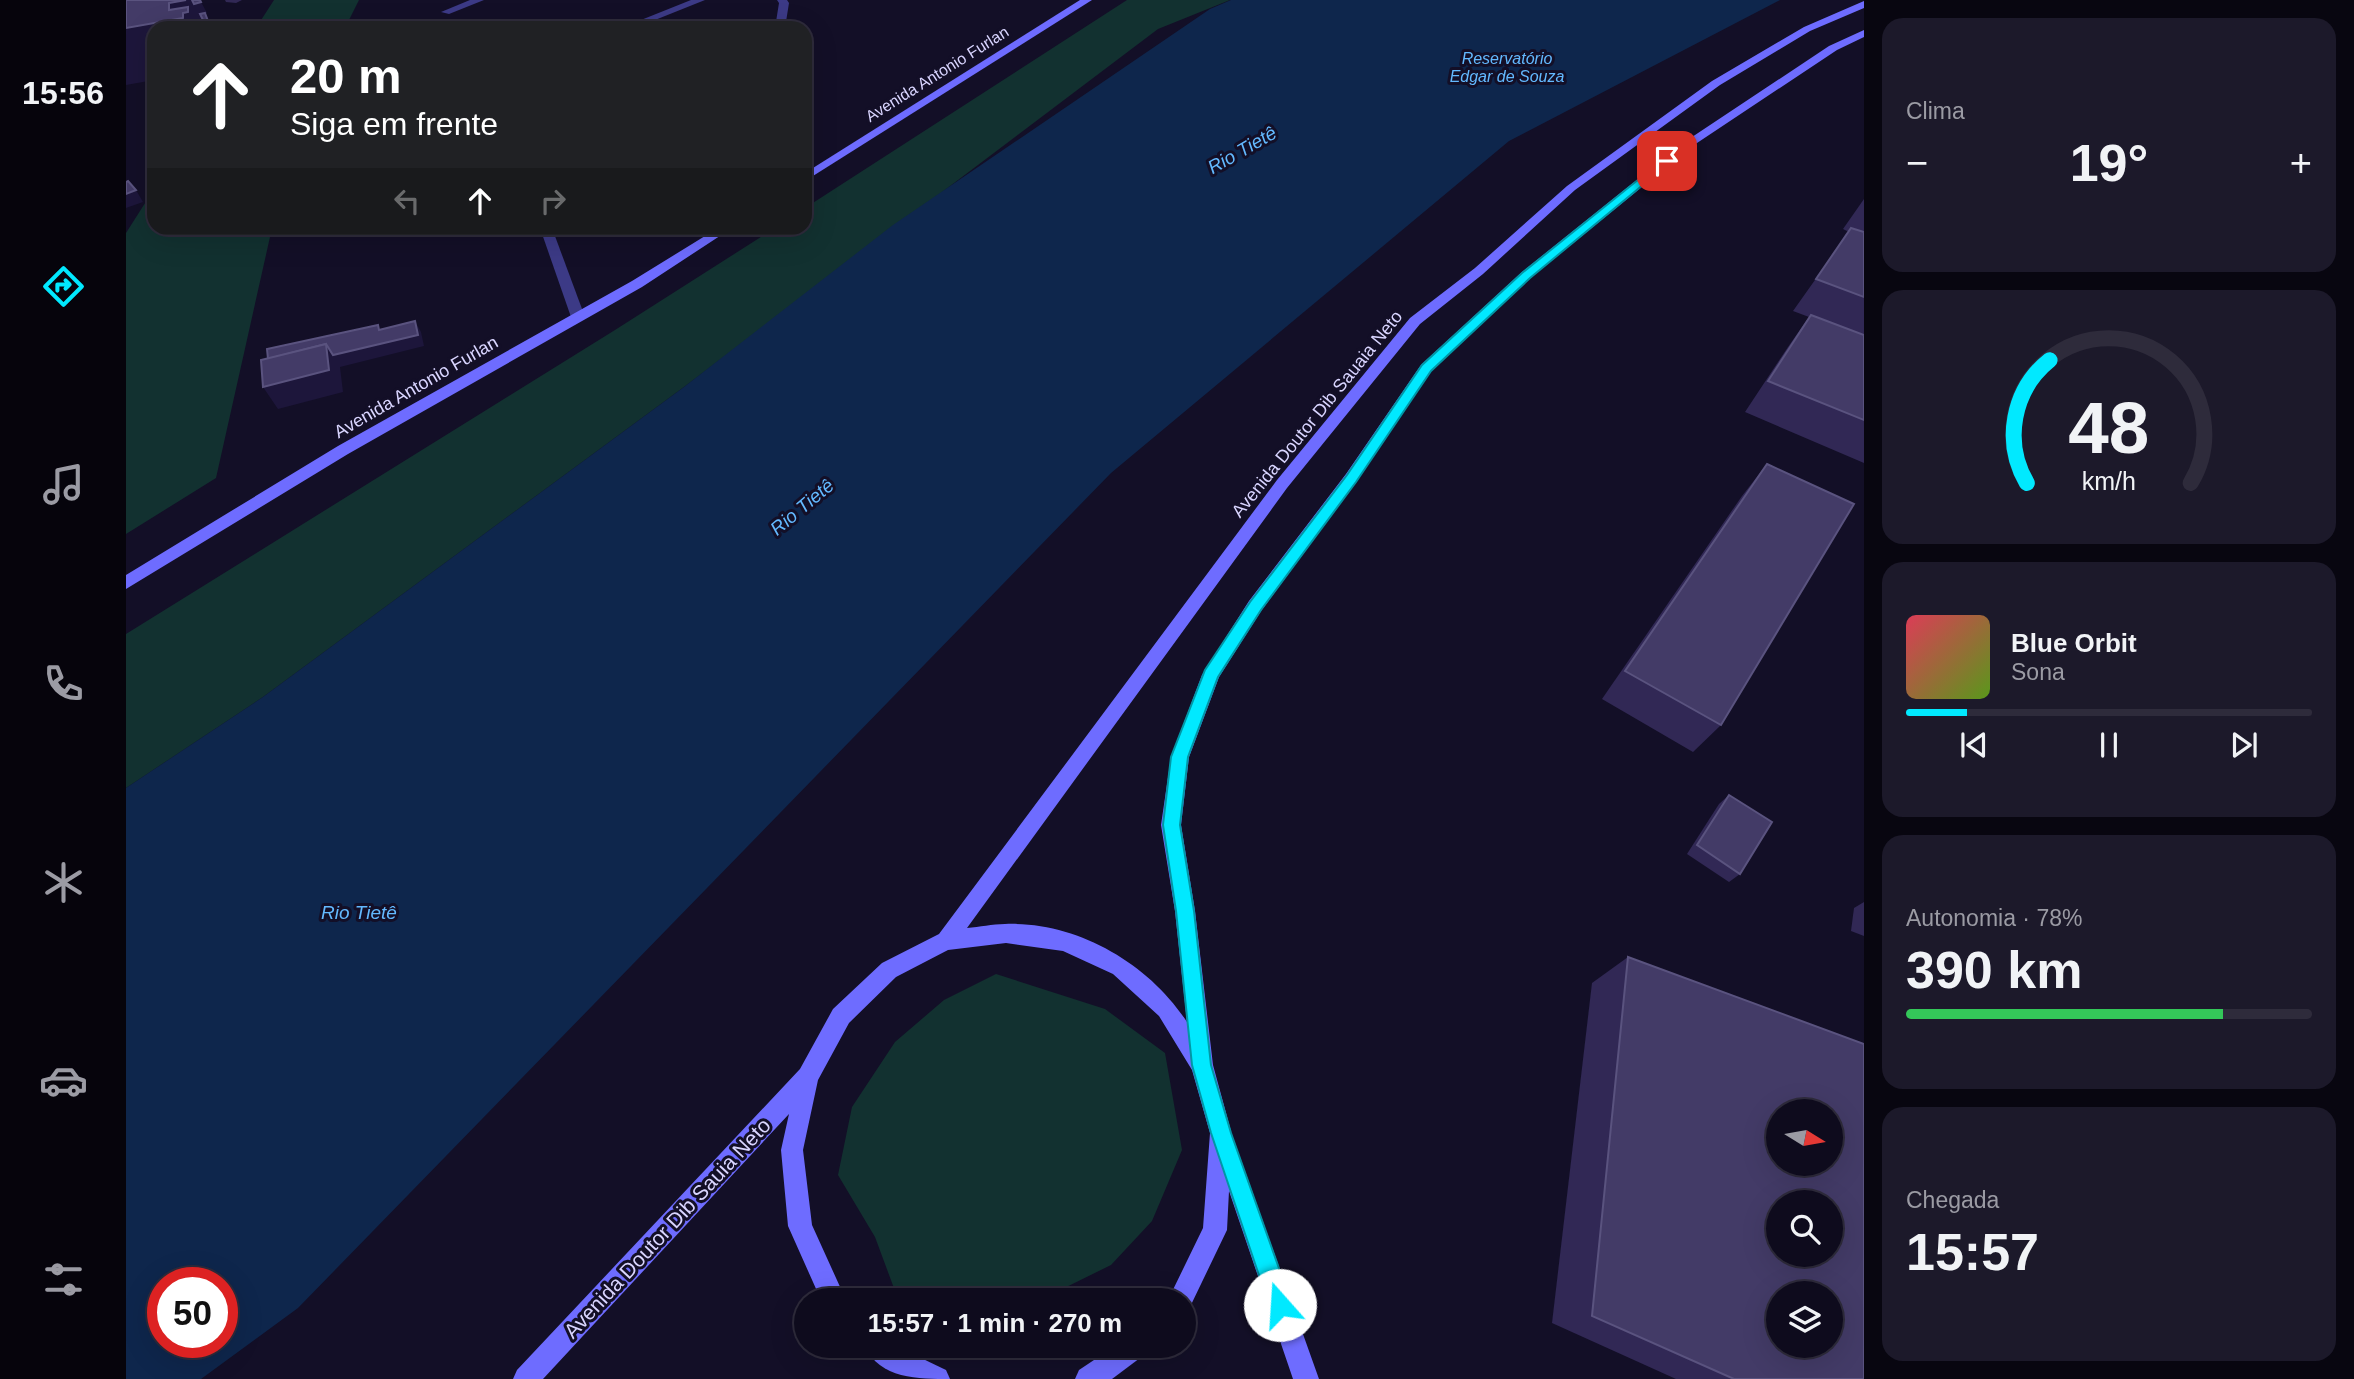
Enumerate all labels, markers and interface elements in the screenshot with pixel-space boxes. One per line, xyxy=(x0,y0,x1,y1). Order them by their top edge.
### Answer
street label: Avenida Antonio Furlan xyxy=(862,23,1012,125)
icon: ahead xyxy=(175,49,266,140)
text: 20 m xyxy=(290,49,402,103)
water label: Reservatório Edgar de Souza xyxy=(1450,50,1564,85)
text: 15:56 xyxy=(22,75,104,111)
text: Clima xyxy=(1906,98,1965,124)
text: Siga em frente xyxy=(290,106,498,142)
water label: Rio Tietê xyxy=(1204,122,1280,178)
pin xyxy=(1637,131,1697,191)
text: 19° xyxy=(2070,134,2148,192)
icon: arrive xyxy=(1648,142,1686,180)
text: − xyxy=(1906,142,1928,184)
text: + xyxy=(2290,142,2312,184)
icon: left xyxy=(388,182,426,220)
icon: ahead xyxy=(461,182,499,220)
icon: right xyxy=(534,182,572,220)
icon: directions xyxy=(39,262,88,311)
street label: Avenida Doutor Dib Sauaia Neto xyxy=(1227,307,1407,521)
street label: Avenida Antonio Furlan xyxy=(331,332,501,442)
text: 48 xyxy=(2069,388,2149,469)
icon: music xyxy=(39,460,88,509)
text: km/h xyxy=(2082,467,2136,495)
water label: Rio Tietê xyxy=(766,475,838,539)
text: Blue Orbit xyxy=(2011,628,2137,658)
icon: phone xyxy=(39,659,88,708)
text: Sona xyxy=(2011,659,2065,685)
icon: previous xyxy=(1955,726,1993,764)
icon: pause xyxy=(2090,726,2128,764)
icon: next xyxy=(2225,726,2263,764)
icon: climate xyxy=(39,858,88,907)
water label: Rio Tietê xyxy=(321,902,397,923)
text: Autonomia · 78% xyxy=(1906,905,2082,931)
text: 390 km xyxy=(1906,941,2082,999)
icon: car xyxy=(39,1056,88,1105)
north arrow xyxy=(1766,1099,1843,1176)
map controls xyxy=(1766,1099,1843,1358)
street label: Avenida Doutor Dib Sauia Neto xyxy=(559,1114,775,1342)
text: Chegada xyxy=(1906,1187,1999,1213)
button: search xyxy=(1766,1190,1843,1267)
text: 15:57 xyxy=(1906,1223,2039,1281)
icon: filters xyxy=(39,1255,88,1304)
speed limit sign: 50 xyxy=(147,1267,238,1358)
position arrow xyxy=(1243,1268,1317,1342)
button: layers xyxy=(1766,1281,1843,1358)
text: 15:57 · 1 min · 270 m xyxy=(868,1308,1122,1338)

